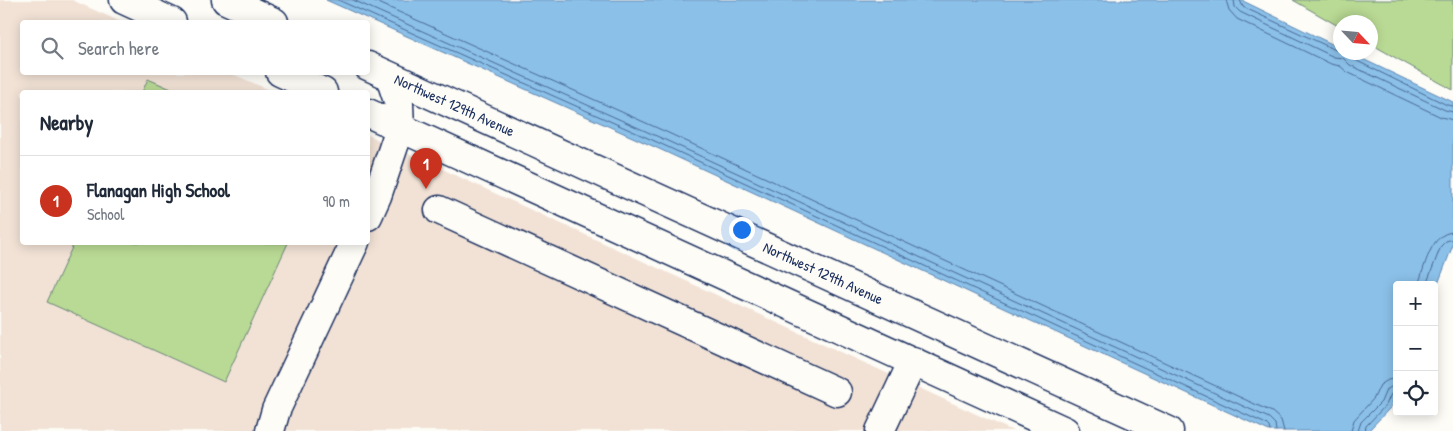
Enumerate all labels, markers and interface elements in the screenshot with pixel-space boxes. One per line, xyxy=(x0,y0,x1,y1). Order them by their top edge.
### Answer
north arrow xyxy=(1333,15,1378,60)
search box xyxy=(20,20,370,75)
icon: search xyxy=(38,34,66,62)
text: Search here xyxy=(78,35,159,61)
street label: Northwest 129th Avenue xyxy=(391,68,518,141)
text: Nearby xyxy=(40,108,93,137)
pin: 1 xyxy=(410,148,442,189)
text: Flanagan High School xyxy=(87,177,230,203)
text: 1 xyxy=(53,190,59,212)
text: 90 m xyxy=(322,190,350,212)
text: School xyxy=(87,203,124,225)
your location xyxy=(729,217,755,243)
street label: Northwest 129th Avenue xyxy=(760,236,887,309)
map controls xyxy=(1393,281,1438,416)
button: + xyxy=(1393,281,1438,326)
button: − xyxy=(1393,326,1438,371)
button: locate xyxy=(1393,371,1438,416)

